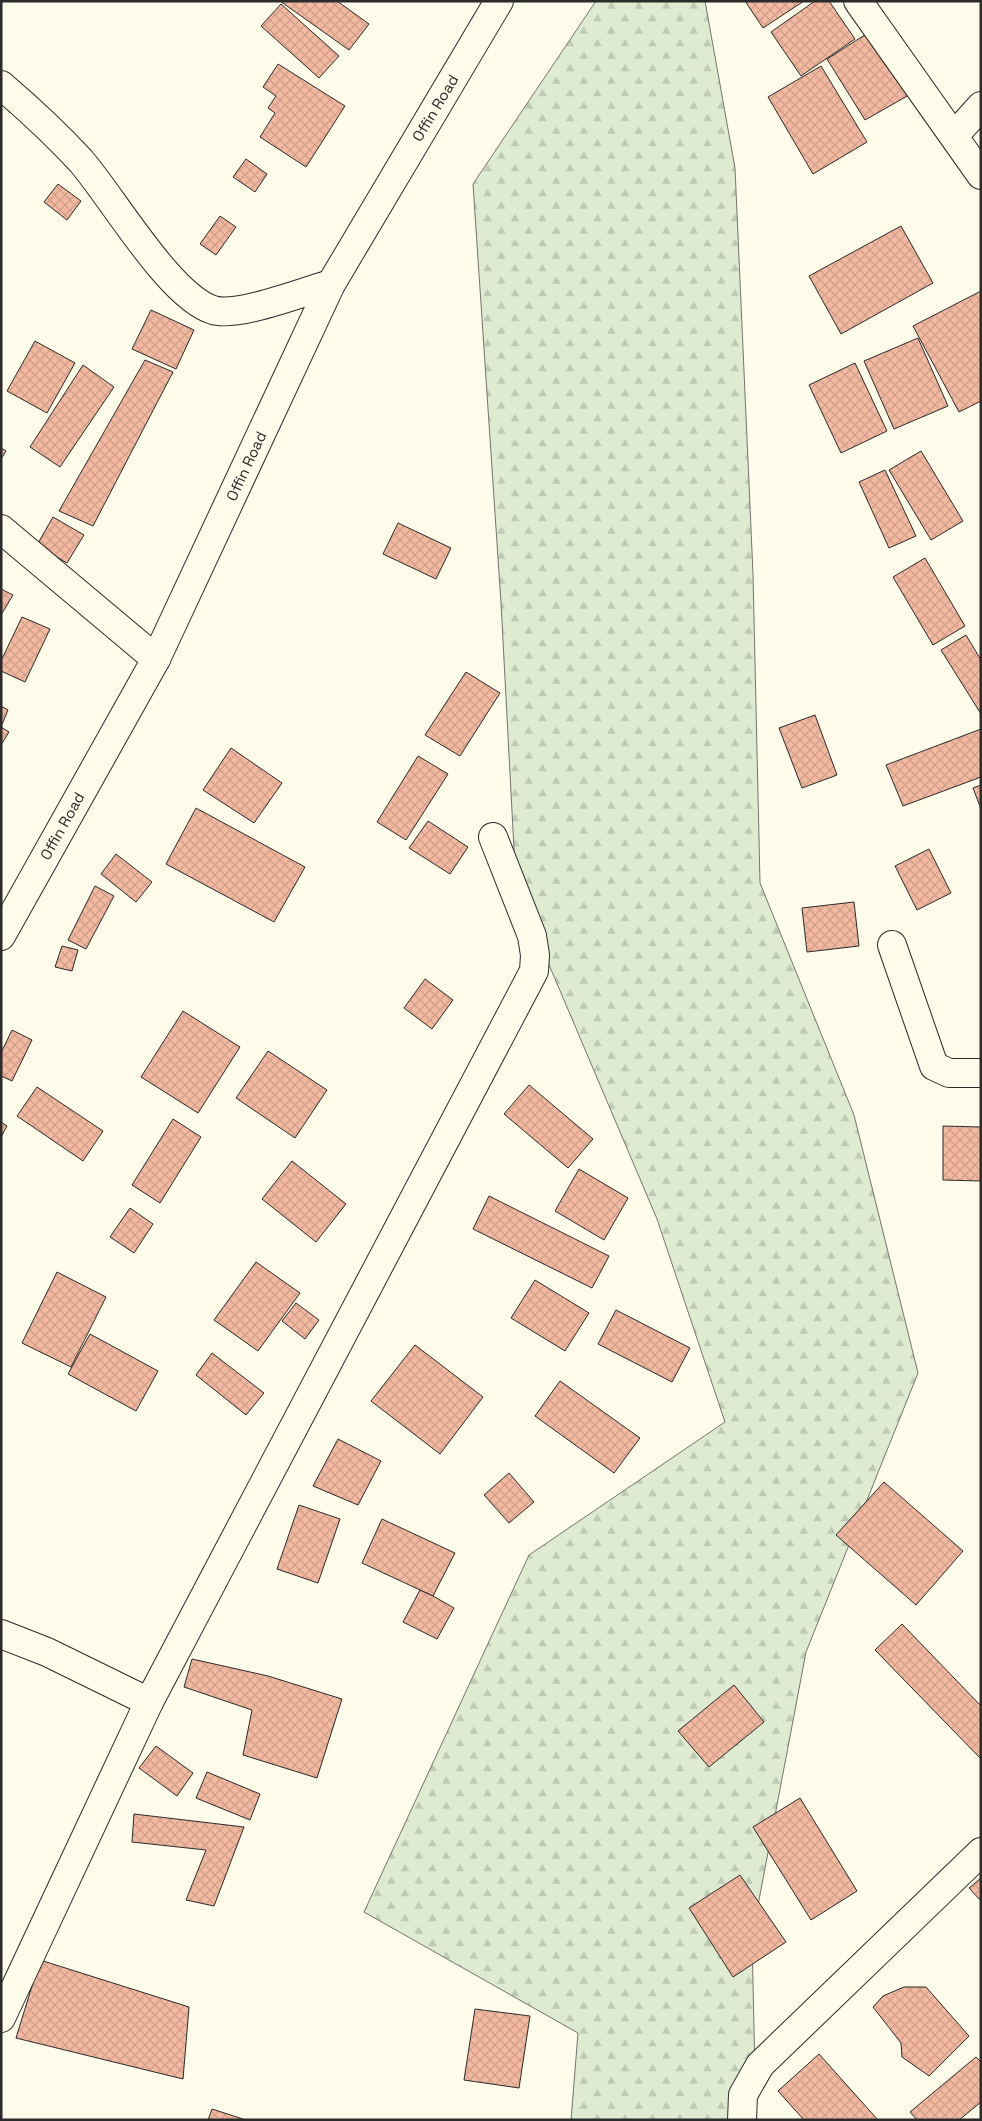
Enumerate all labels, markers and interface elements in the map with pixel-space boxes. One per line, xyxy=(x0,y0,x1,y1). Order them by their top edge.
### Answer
street label: Offin Road xyxy=(408,71,462,145)
street label: Offin Road xyxy=(222,428,270,504)
street label: Offin Road xyxy=(36,789,88,863)

